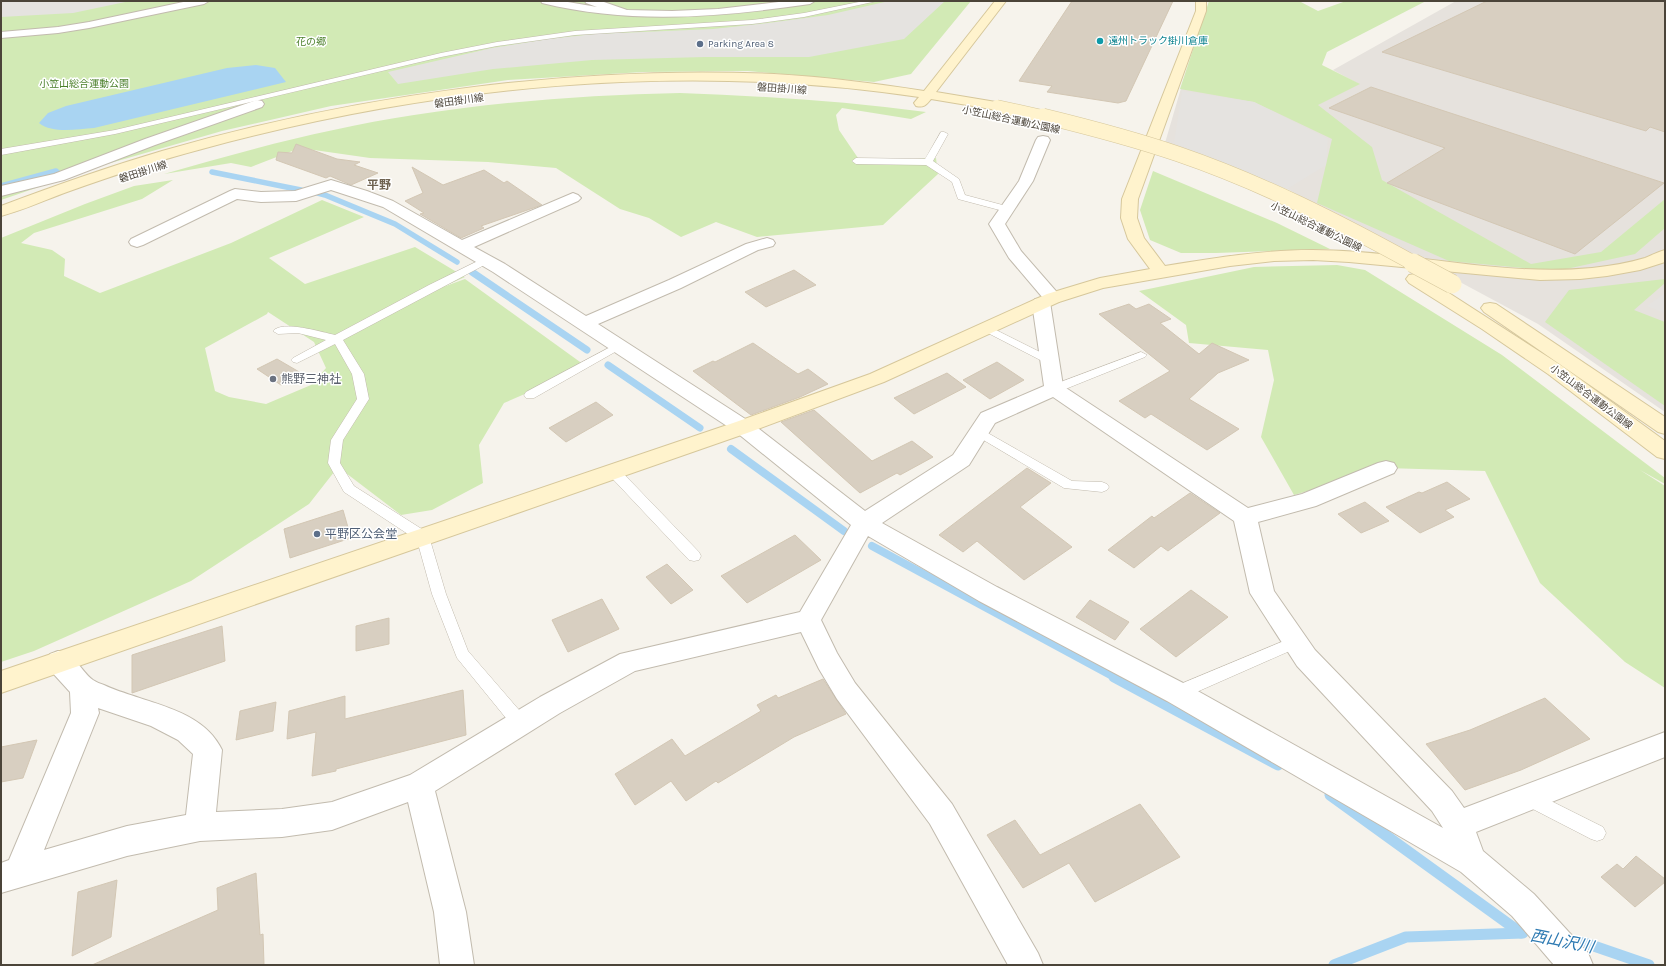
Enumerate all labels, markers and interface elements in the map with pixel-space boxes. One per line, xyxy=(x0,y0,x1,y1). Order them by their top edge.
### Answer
place label: 遠州トラック掛川倉庫 xyxy=(1108,35,1208,47)
park label: 花の郷 xyxy=(296,36,326,48)
marker: 遠州トラック掛川倉庫 xyxy=(1095,36,1105,46)
place label: Parking Area 8 xyxy=(708,38,774,50)
marker: Parking Area 8 xyxy=(695,39,705,49)
park label: 小笠山総合運動公園 xyxy=(39,78,129,90)
street label: 磐田掛川線 xyxy=(757,81,807,97)
street label: 磐田掛川線 xyxy=(433,92,485,110)
street label: 小笠山総合運動公園線 xyxy=(961,104,1061,136)
street label: 磐田掛川線 xyxy=(117,159,169,185)
district label: 平野 xyxy=(367,178,391,192)
street label: 小笠山総合運動公園線 xyxy=(1268,200,1364,254)
street label: 小笠山総合運動公園線 xyxy=(1547,362,1635,432)
place label: 熊野三神社 xyxy=(281,372,341,386)
marker: 熊野三神社 xyxy=(268,374,278,384)
place label: 平野区公会堂 xyxy=(325,527,397,541)
marker: 平野区公会堂 xyxy=(312,529,322,539)
water label: 西山沢川 xyxy=(1529,926,1597,957)

